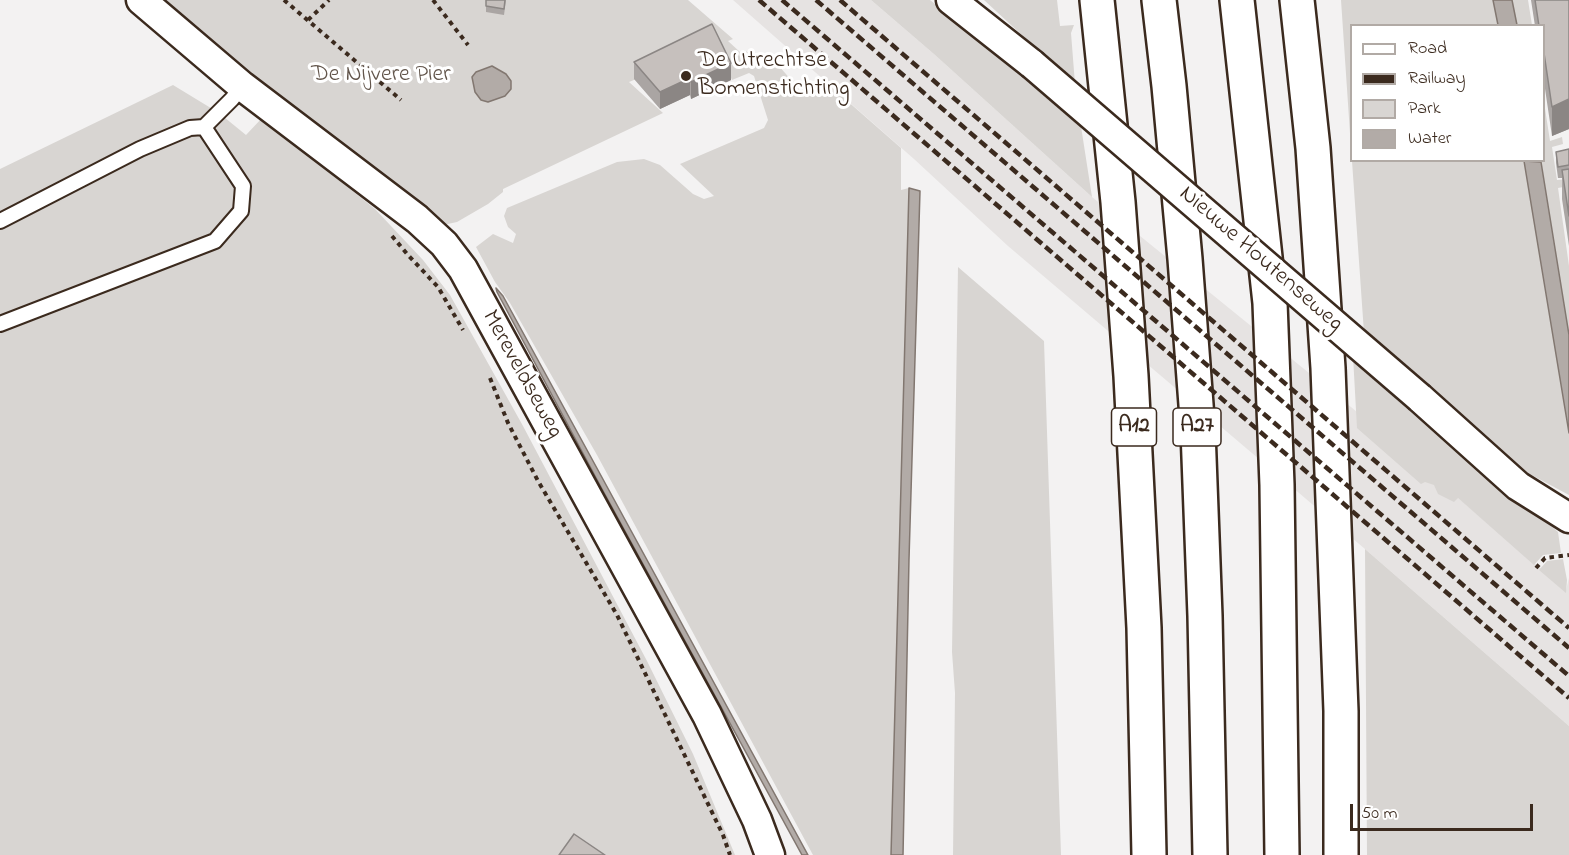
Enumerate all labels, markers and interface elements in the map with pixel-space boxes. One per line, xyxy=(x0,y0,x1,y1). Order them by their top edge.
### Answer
legend xyxy=(1350,24,1545,162)
text: Road xyxy=(1408,36,1447,62)
place label: De Utrechtse Bomenstichting xyxy=(698,48,850,104)
park label: De Nijvere Pier xyxy=(311,62,451,90)
text: Railway xyxy=(1408,66,1465,92)
marker: De Utrechtse Bomenstichting xyxy=(679,69,693,83)
text: Park xyxy=(1408,96,1441,122)
text: Water xyxy=(1408,126,1451,152)
street label: Nieuwe Houtenseweg xyxy=(1172,181,1348,339)
street label: Mereveldseweg xyxy=(474,306,568,444)
road number: A12 xyxy=(1112,408,1156,446)
road number: A27 xyxy=(1173,408,1221,446)
scale bar xyxy=(1353,792,1536,830)
text: 50 m xyxy=(1361,801,1398,827)

